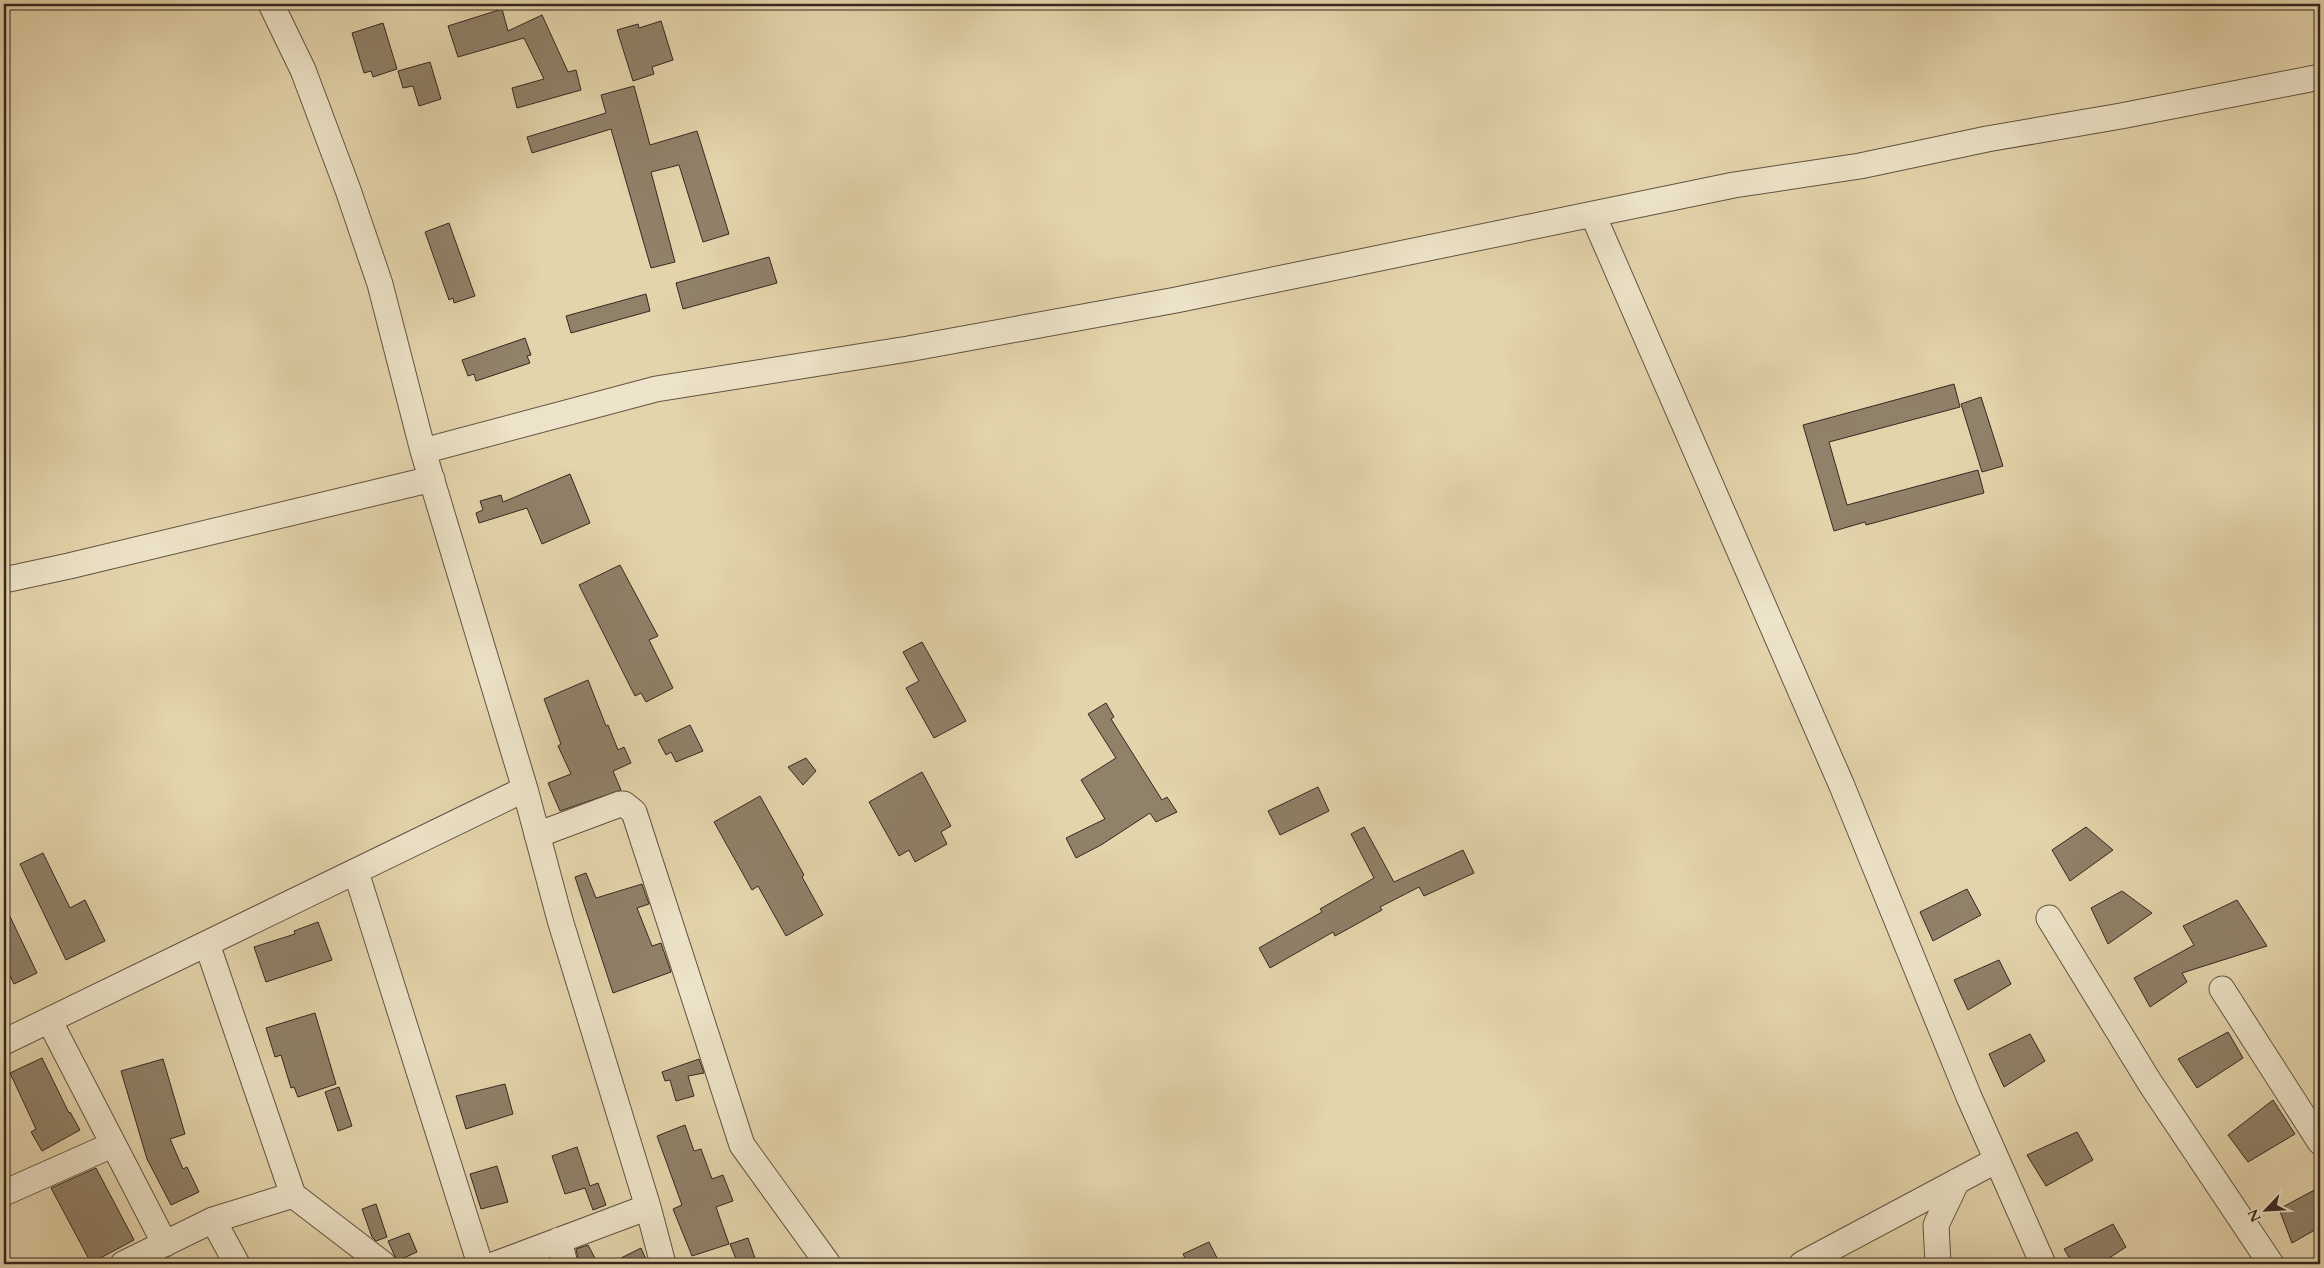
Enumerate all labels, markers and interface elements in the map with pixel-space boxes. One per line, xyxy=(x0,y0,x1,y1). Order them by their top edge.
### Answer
north arrow xyxy=(2242,1186,2292,1236)
text: N xyxy=(2243,1206,2266,1225)

